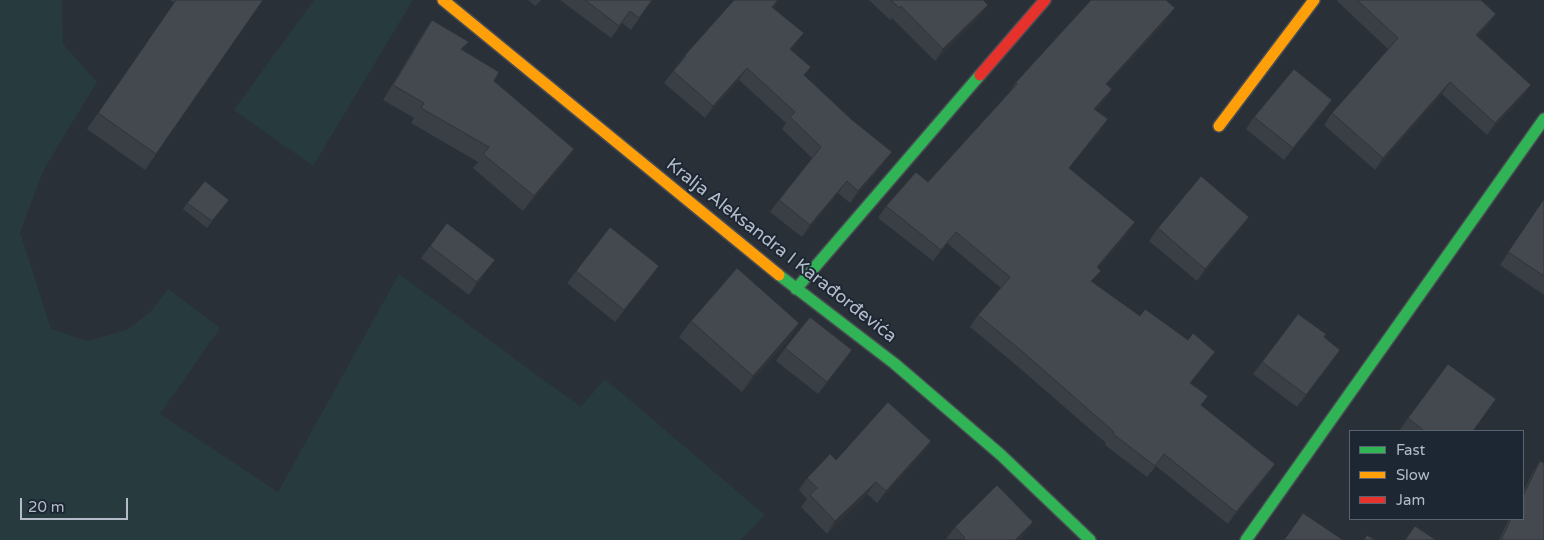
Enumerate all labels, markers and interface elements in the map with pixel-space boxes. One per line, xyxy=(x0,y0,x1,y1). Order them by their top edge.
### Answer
street label: Kralja Aleksandra I Karađorđevića xyxy=(661,154,901,348)
legend xyxy=(1349,430,1524,520)
text: Fast xyxy=(1396,441,1425,459)
text: Slow xyxy=(1396,466,1430,484)
scale bar xyxy=(22,488,130,520)
text: Jam xyxy=(1396,491,1425,509)
text: 20 m xyxy=(28,498,65,516)

